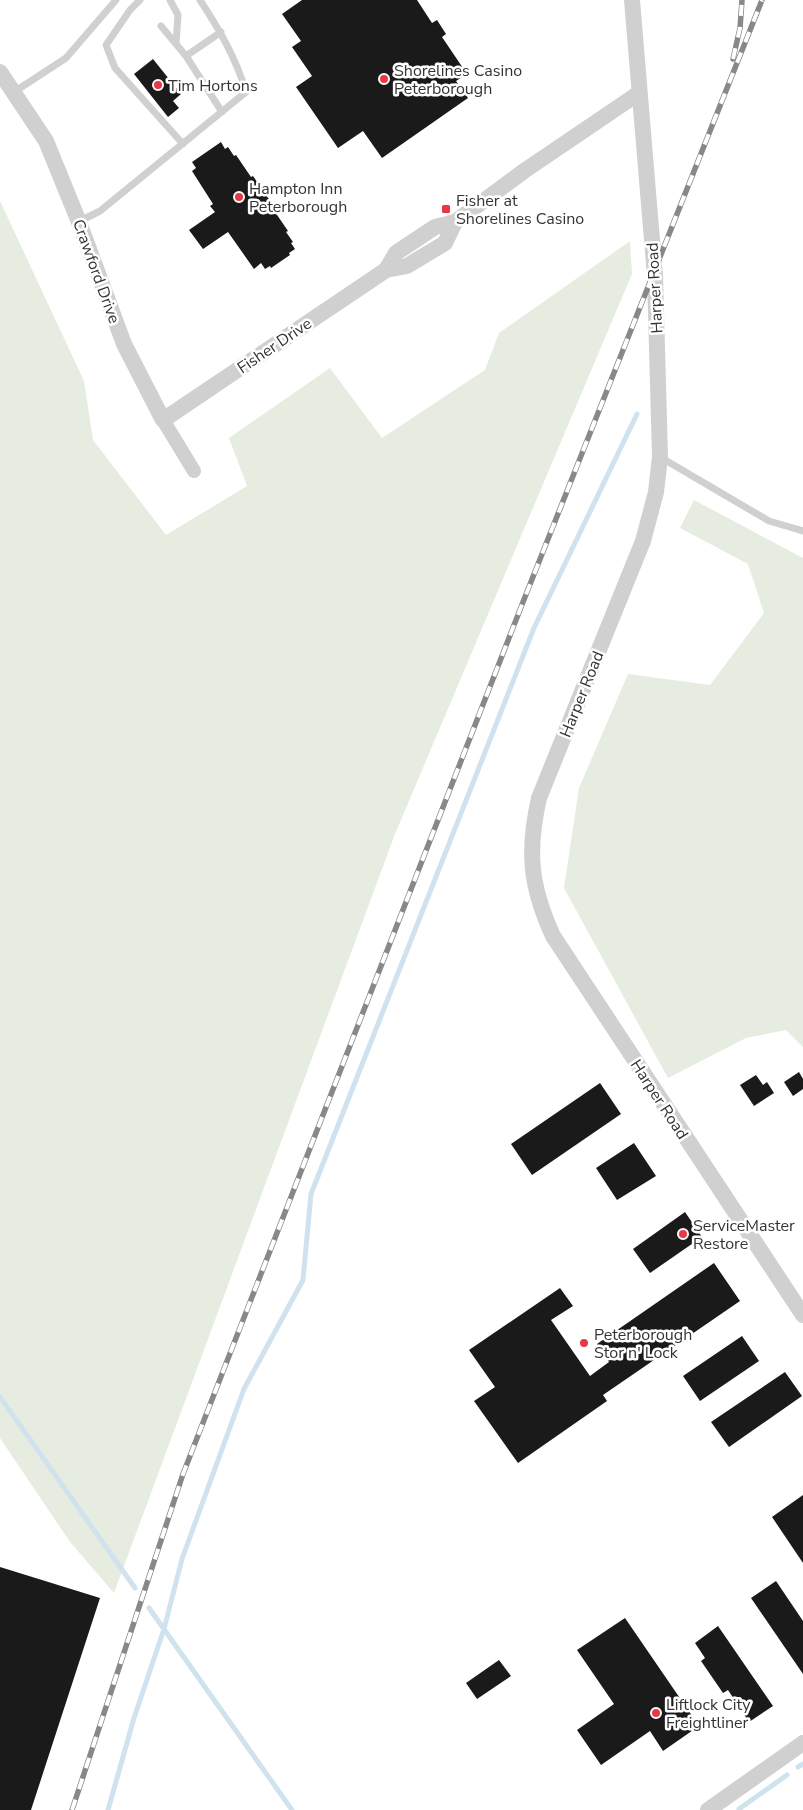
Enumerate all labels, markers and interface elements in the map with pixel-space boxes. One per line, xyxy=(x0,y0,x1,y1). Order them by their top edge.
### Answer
place label: Shorelines Casino Peterborough xyxy=(394,60,522,100)
marker: Shorelines Casino Peterborough xyxy=(378,73,390,85)
place label: Tim Hortons xyxy=(168,75,258,97)
marker: Tim Hortons xyxy=(152,79,164,91)
place label: Hampton Inn Peterborough xyxy=(249,178,347,218)
place label: Fisher at Shorelines Casino xyxy=(456,190,584,230)
marker: Hampton Inn Peterborough xyxy=(233,191,245,203)
marker: Fisher at Shorelines Casino xyxy=(440,203,452,215)
street label: Crawford Drive xyxy=(67,216,125,327)
street label: Harper Road xyxy=(642,242,668,334)
street label: Fisher Drive xyxy=(233,313,316,379)
street label: Harper Road xyxy=(555,648,609,741)
street label: Harper Road xyxy=(625,1055,693,1144)
place label: ServiceMaster Restore xyxy=(693,1215,795,1255)
marker: ServiceMaster Restore xyxy=(677,1228,689,1240)
place label: Peterborough Stor n' Lock xyxy=(594,1324,692,1364)
marker: Peterborough Stor n' Lock xyxy=(578,1337,590,1349)
place label: Liftlock City Freightliner xyxy=(666,1694,751,1734)
marker: Liftlock City Freightliner xyxy=(650,1707,662,1719)

